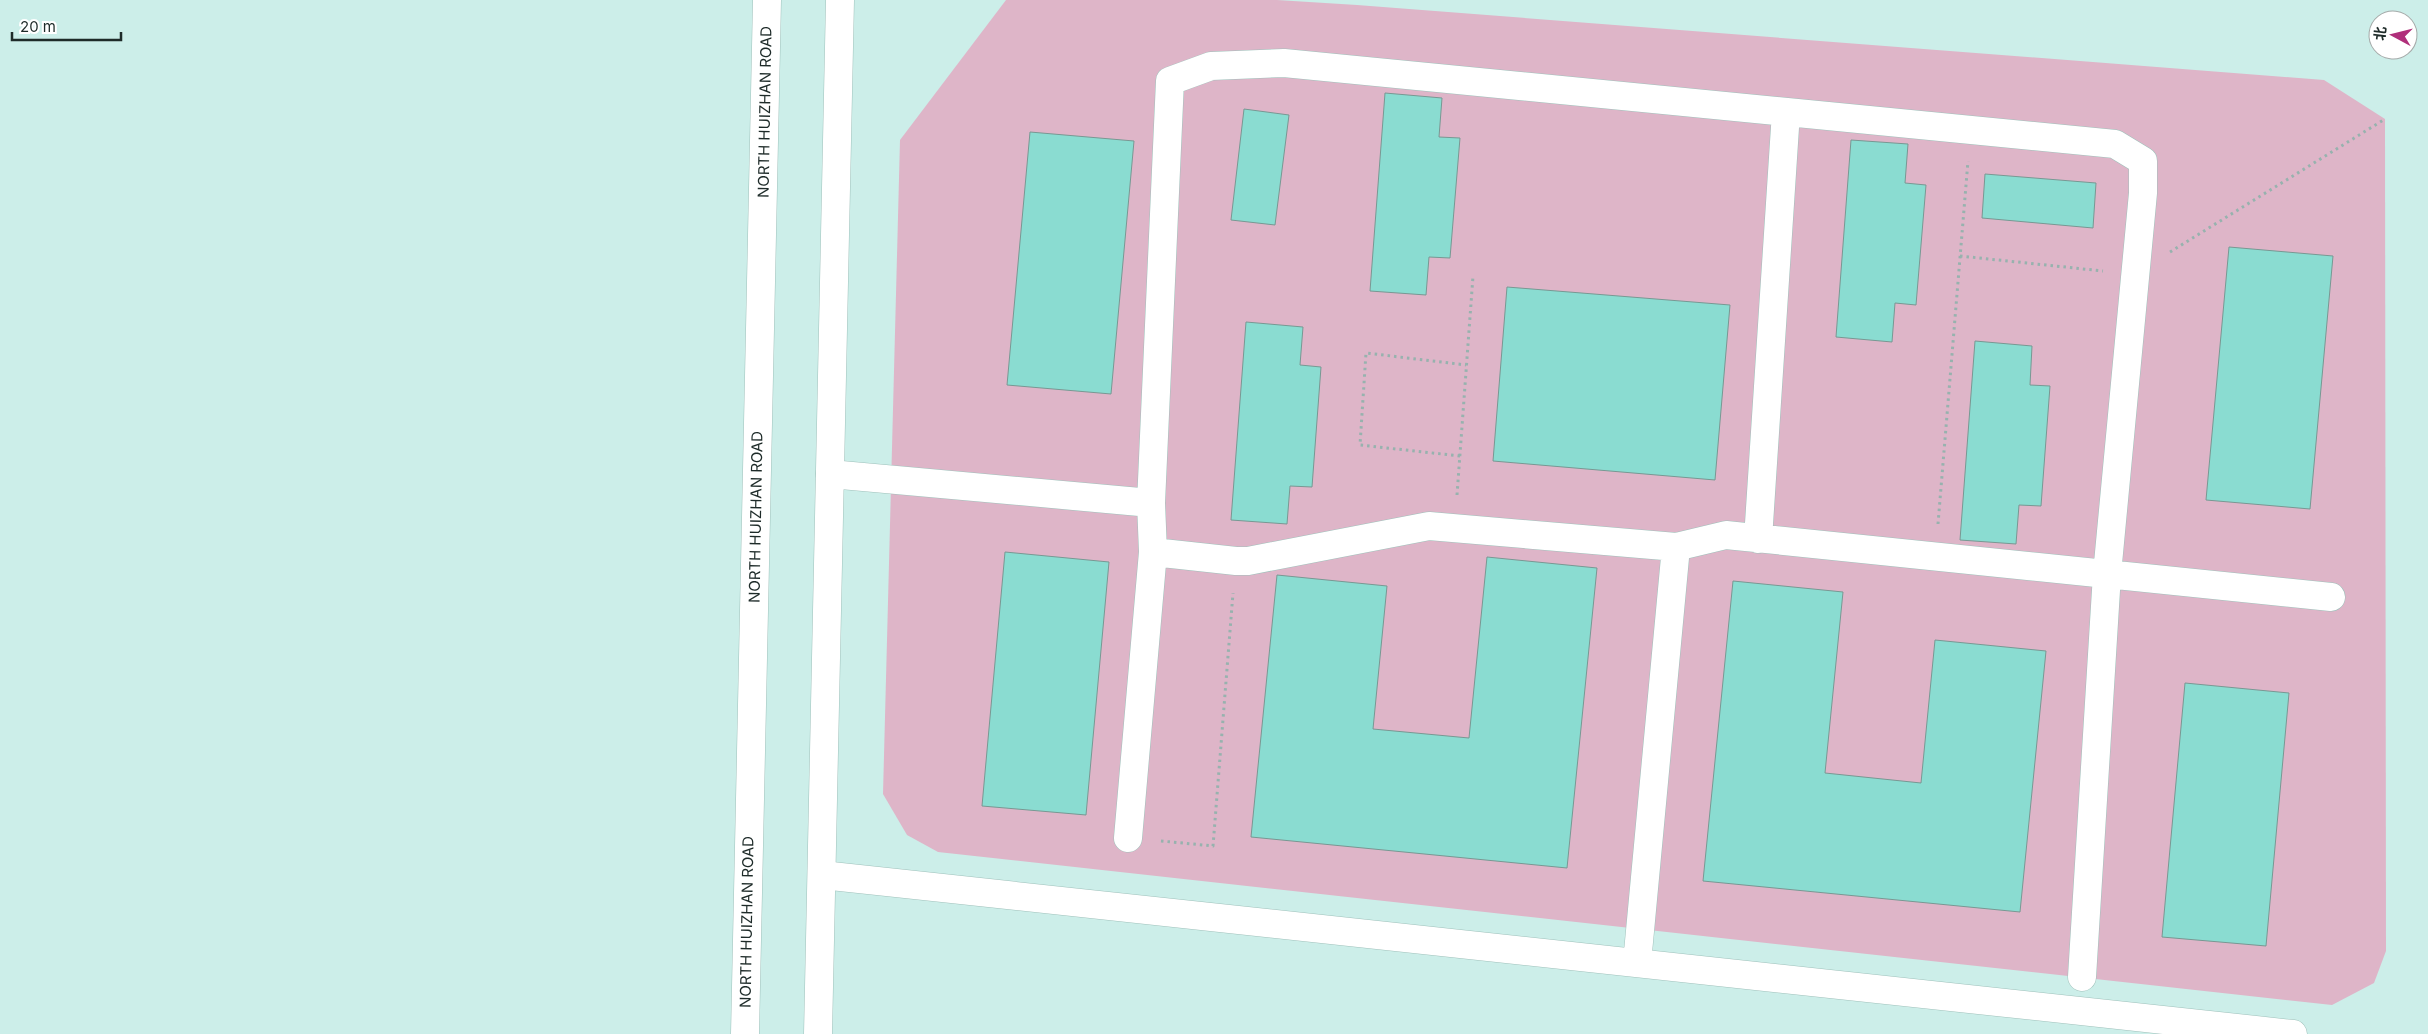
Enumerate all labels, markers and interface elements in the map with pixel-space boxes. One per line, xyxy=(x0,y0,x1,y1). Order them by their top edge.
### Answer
scale bar xyxy=(12,10,121,42)
north arrow xyxy=(2368,10,2418,60)
text: 20 m xyxy=(20,17,56,36)
text: 北 xyxy=(2370,25,2389,41)
street label: NORTH HUIZHAN ROAD xyxy=(754,26,775,198)
street label: NORTH HUIZHAN ROAD xyxy=(745,431,766,603)
street label: NORTH HUIZHAN ROAD xyxy=(736,836,757,1008)

